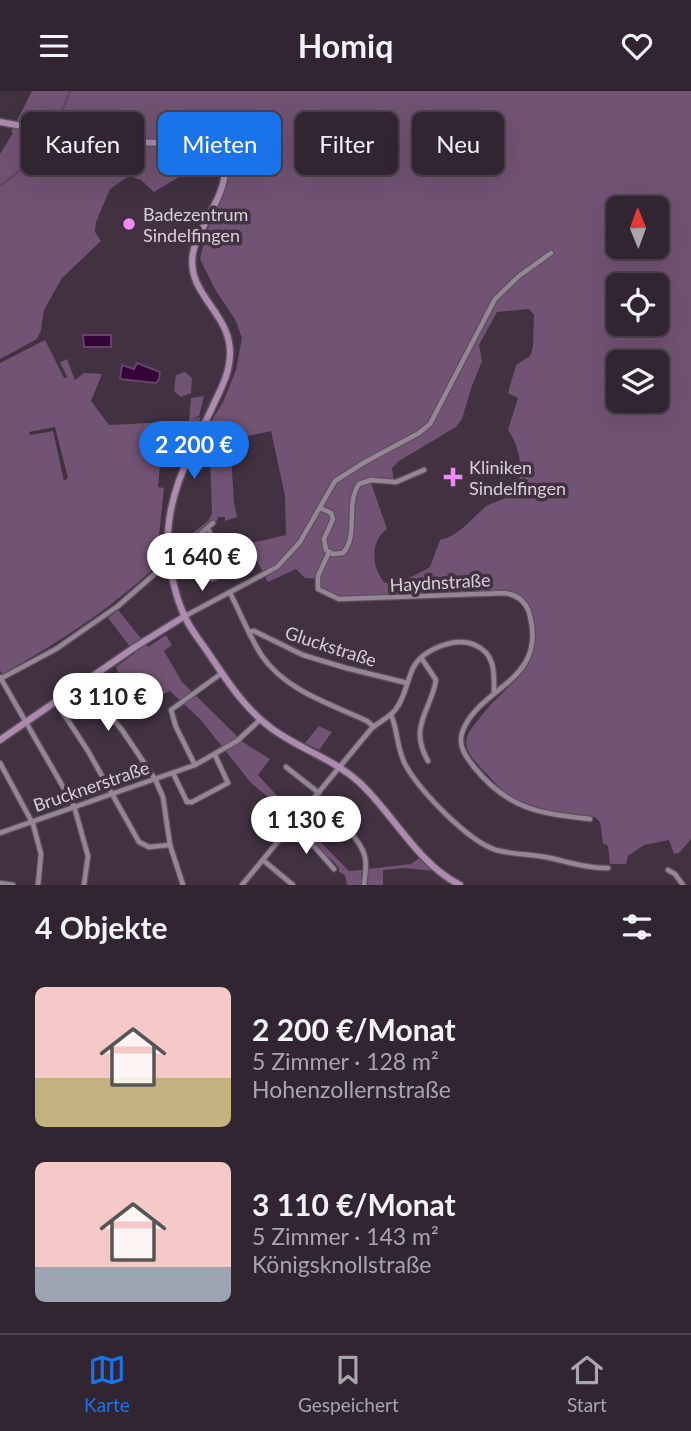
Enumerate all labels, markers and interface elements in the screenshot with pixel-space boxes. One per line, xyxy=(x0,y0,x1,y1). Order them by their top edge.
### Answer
text: Homiq xyxy=(298,26,393,65)
icon: menu xyxy=(35,27,73,65)
icon: heart xyxy=(618,27,656,65)
chip: Kaufen xyxy=(21,112,144,175)
chip: Mieten xyxy=(158,112,281,175)
chip: Filter xyxy=(295,112,398,175)
chip: Neu xyxy=(412,112,504,175)
north arrow xyxy=(606,196,668,259)
map controls xyxy=(606,196,669,413)
place label: Badezentrum Sindelfingen xyxy=(143,203,248,246)
marker: Badezentrum Sindelfingen xyxy=(121,216,137,232)
button: locate xyxy=(606,273,669,336)
button: layers xyxy=(606,350,669,413)
pin: 2 200 € xyxy=(129,421,259,481)
text: 2 200 € xyxy=(155,430,233,458)
place label: Kliniken Sindelfingen xyxy=(469,456,566,499)
marker: Kliniken Sindelfingen xyxy=(443,467,463,487)
pin: 1 640 € xyxy=(137,533,267,593)
text: 1 640 € xyxy=(163,542,241,570)
street label: Haydnstraße xyxy=(389,568,491,596)
street label: Gluckstraße xyxy=(283,621,379,671)
pin: 3 110 € xyxy=(43,673,173,733)
text: 3 110 € xyxy=(69,682,147,710)
street label: Brucknerstraße xyxy=(30,756,152,816)
pin: 1 130 € xyxy=(241,797,371,856)
text: 1 130 € xyxy=(267,805,345,833)
icon: filters xyxy=(618,908,656,946)
text: 4 Objekte xyxy=(35,909,167,945)
text: 2 200 €/Monat xyxy=(252,1011,456,1047)
icon: home xyxy=(91,1015,175,1099)
text: 5 Zimmer · 128 m² xyxy=(252,1047,439,1075)
text: Hohenzollernstraße xyxy=(252,1075,451,1103)
text: 3 110 €/Monat xyxy=(252,1186,456,1222)
icon: home xyxy=(91,1190,175,1274)
text: 5 Zimmer · 143 m² xyxy=(252,1222,439,1250)
text: Königsknollstraße xyxy=(252,1250,431,1278)
tab: Karte xyxy=(84,1351,130,1416)
tab: Gespeichert xyxy=(298,1351,399,1416)
tab: Start xyxy=(567,1351,607,1416)

